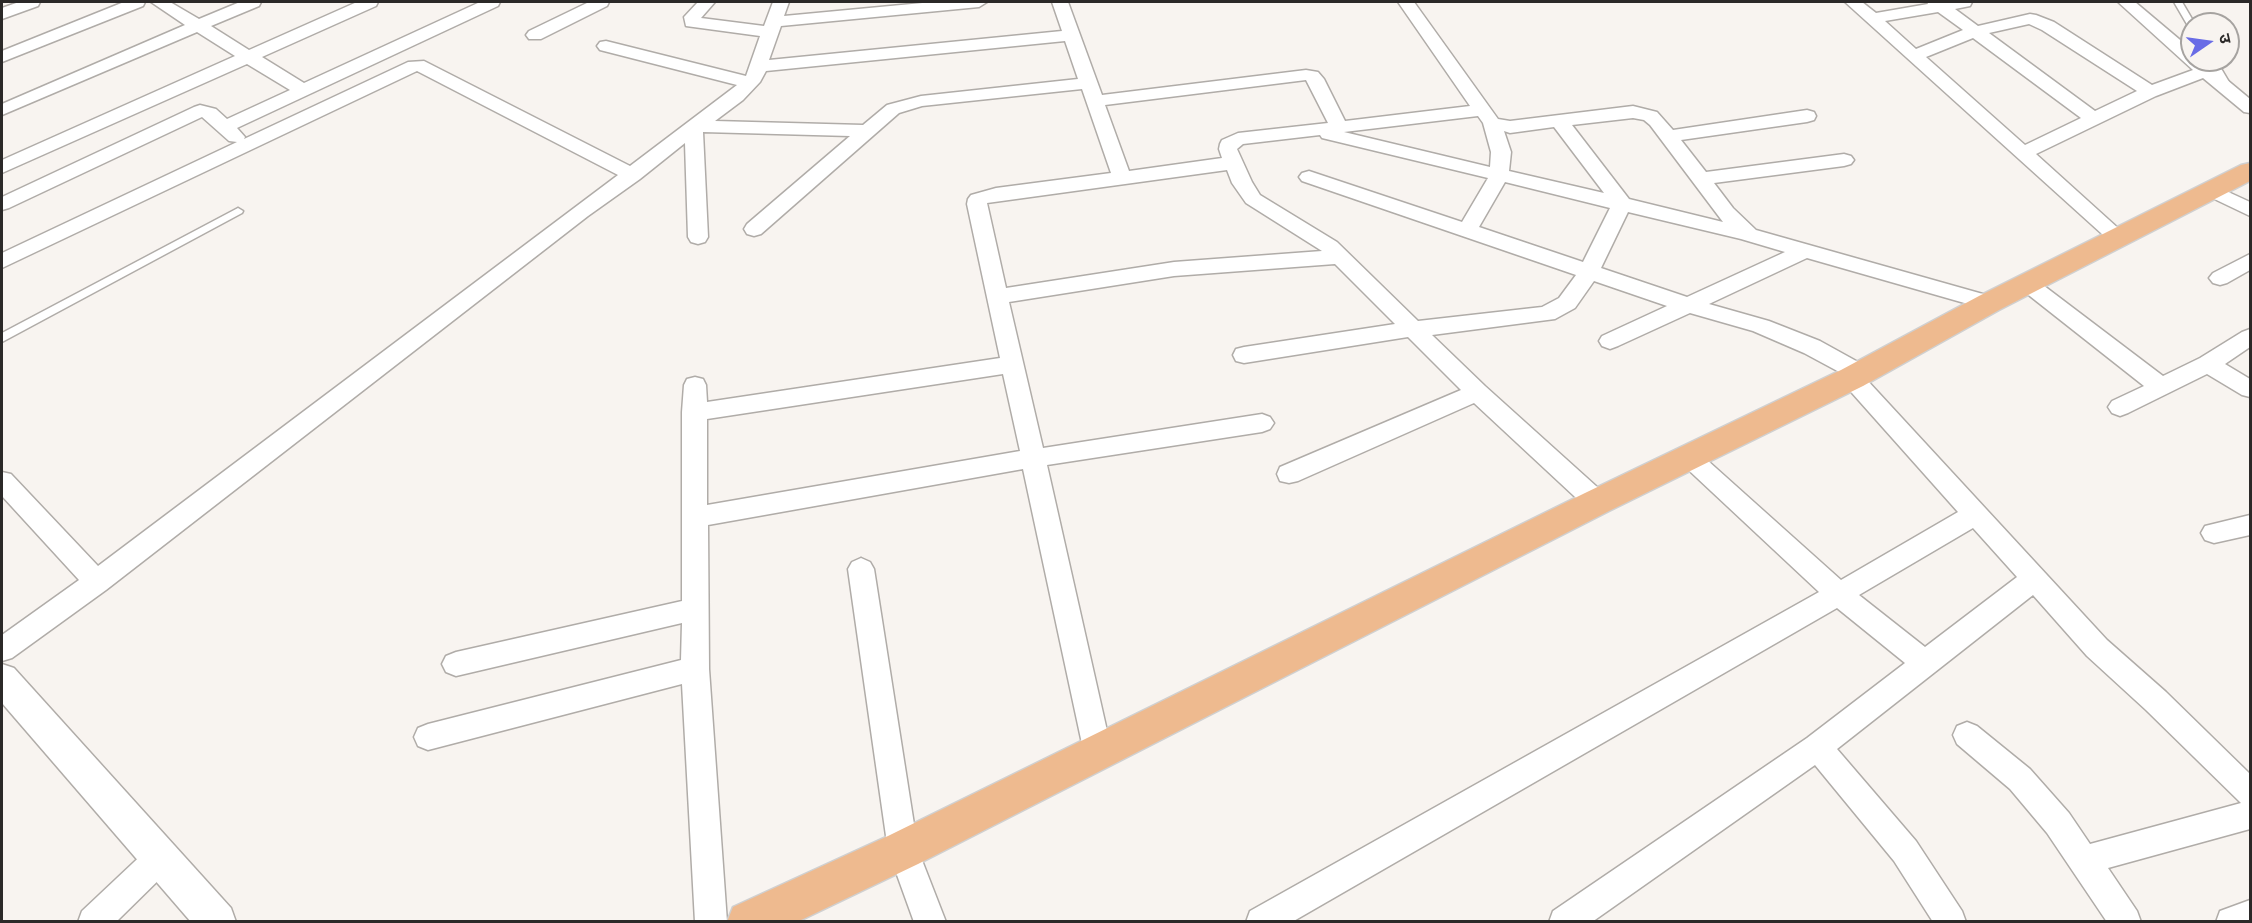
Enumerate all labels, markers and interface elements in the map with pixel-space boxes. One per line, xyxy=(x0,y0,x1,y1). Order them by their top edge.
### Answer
north arrow xyxy=(2180,12,2240,72)
text: उ xyxy=(2215,32,2236,45)

